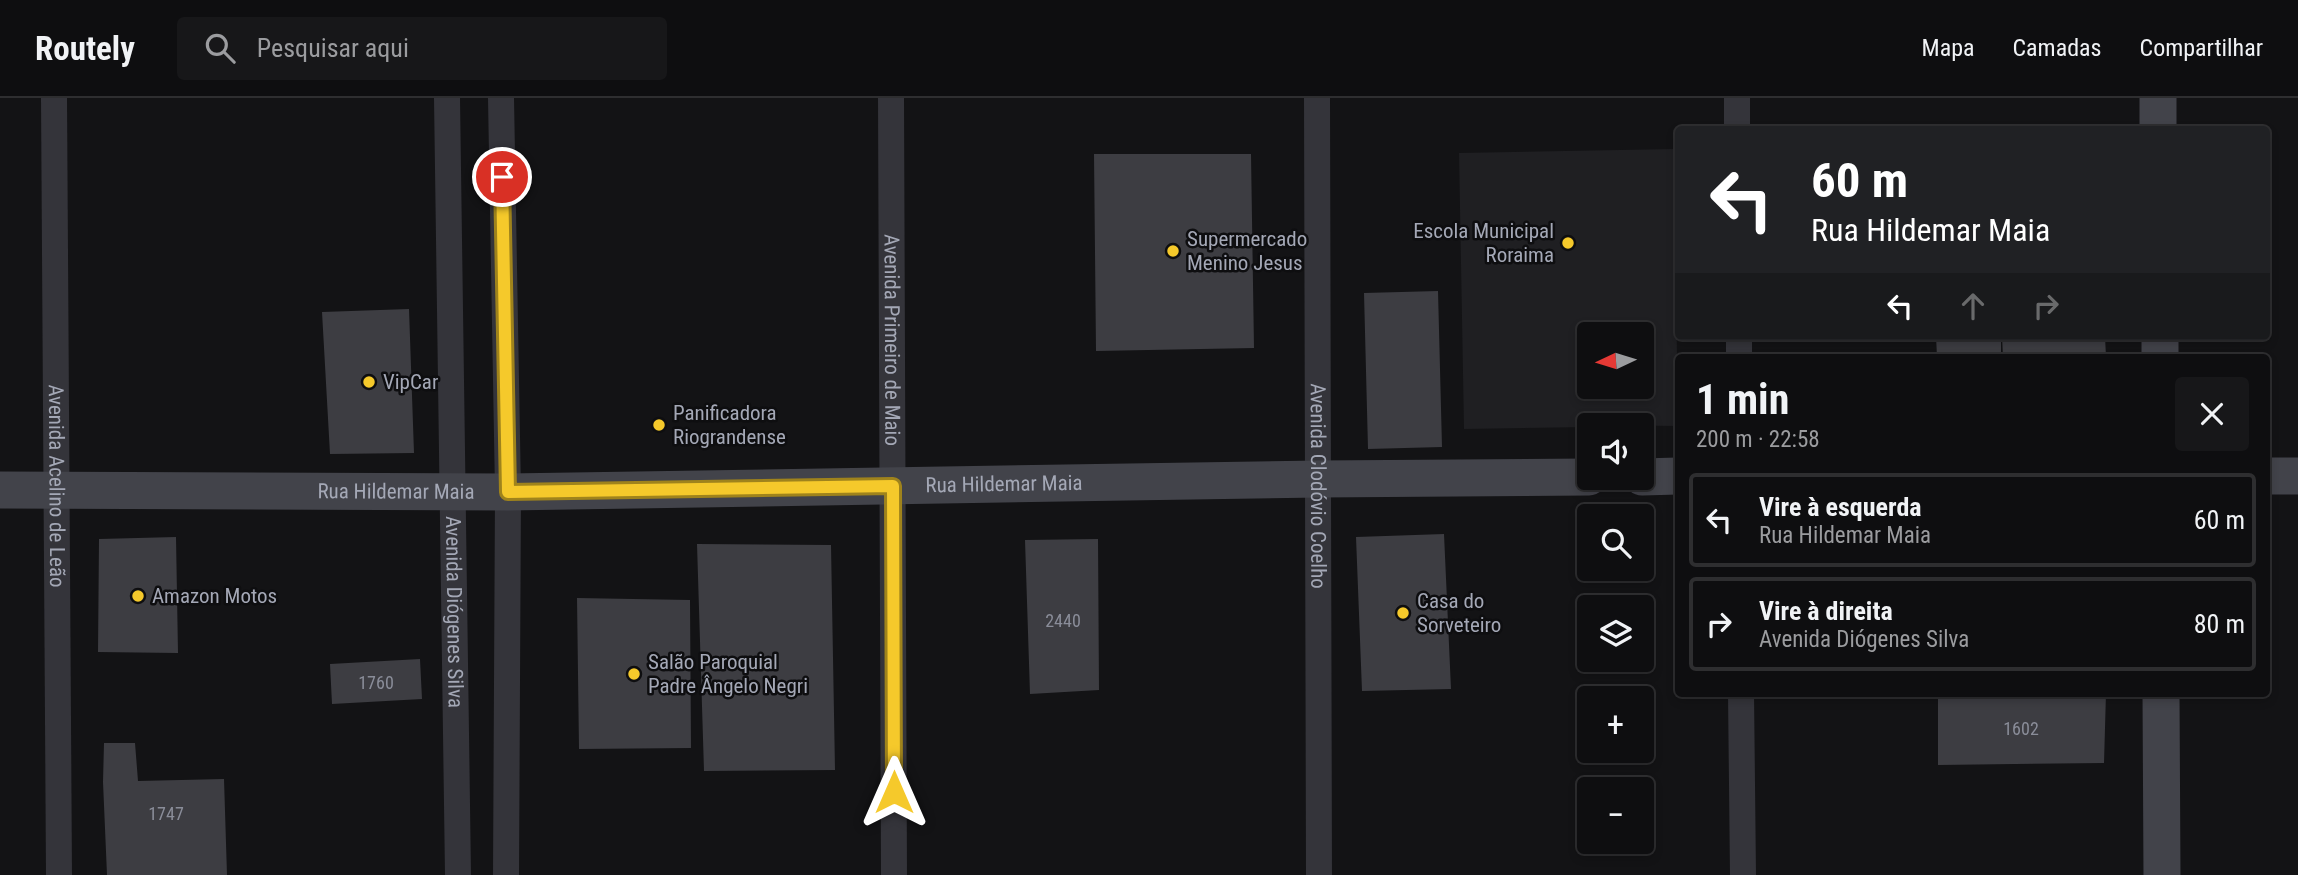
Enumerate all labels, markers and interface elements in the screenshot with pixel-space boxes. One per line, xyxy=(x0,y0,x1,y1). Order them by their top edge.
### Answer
search box xyxy=(177,17,667,80)
text: Routely xyxy=(35,29,135,68)
icon: search xyxy=(201,29,239,67)
text: Pesquisar aqui xyxy=(257,33,409,63)
text: Mapa xyxy=(1922,34,1975,62)
text: Camadas xyxy=(2013,34,2102,62)
text: Compartilhar xyxy=(2140,34,2263,62)
pin xyxy=(472,147,532,207)
text: 60 m xyxy=(1811,152,1908,209)
icon: left xyxy=(1696,154,1787,245)
icon: arrive xyxy=(483,158,521,196)
text: Rua Hildemar Maia xyxy=(1811,211,2050,249)
place label: Escola Municipal Roraima xyxy=(1413,219,1554,267)
place label: Supermercado Menino Jesus xyxy=(1187,227,1307,275)
street label: Avenida Primeiro de Maio xyxy=(880,234,904,446)
marker: Escola Municipal Roraima xyxy=(1560,235,1576,251)
marker: Supermercado Menino Jesus xyxy=(1165,243,1181,259)
icon: left xyxy=(1881,287,1919,325)
icon: ahead xyxy=(1954,287,1992,325)
icon: right xyxy=(2027,287,2065,325)
north arrow xyxy=(1577,322,1654,399)
map controls xyxy=(1577,322,1654,854)
place label: VipCar xyxy=(383,370,438,394)
marker: VipCar xyxy=(361,374,377,390)
text: 1 min xyxy=(1696,375,1789,424)
button: close xyxy=(2175,377,2249,451)
street label: Avenida Clodóvio Coelho xyxy=(1306,383,1330,589)
street label: Avenida Acelino de Leão xyxy=(44,384,69,588)
place label: Panificadora Riograndense xyxy=(673,401,786,449)
button: sound xyxy=(1577,413,1654,490)
marker: Panificadora Riograndense xyxy=(651,417,667,433)
text: 200 m · 22:58 xyxy=(1696,426,1820,453)
street label: Rua Hildemar Maia xyxy=(925,471,1083,497)
street label: Rua Hildemar Maia xyxy=(317,479,475,504)
text: Vire à esquerda xyxy=(1759,492,1922,522)
icon: left xyxy=(1700,501,1738,539)
button: search xyxy=(1577,504,1654,581)
text: 60 m xyxy=(2194,505,2245,535)
street label: Avenida Diógenes Silva xyxy=(441,516,468,708)
text: Rua Hildemar Maia xyxy=(1759,522,1931,549)
place label: Amazon Motos xyxy=(152,584,277,608)
marker: Amazon Motos xyxy=(130,588,146,604)
place label: Casa do Sorveteiro xyxy=(1417,589,1501,637)
button: layers xyxy=(1577,595,1654,672)
text: Vire à direita xyxy=(1759,596,1893,626)
marker: Casa do Sorveteiro xyxy=(1395,605,1411,621)
icon: right xyxy=(1700,605,1738,643)
text: 80 m xyxy=(2194,609,2245,639)
house number: 2440 xyxy=(1045,610,1081,631)
text: Avenida Diógenes Silva xyxy=(1759,626,1969,653)
place label: Salão Paroquial Padre Ângelo Negri xyxy=(648,650,808,698)
marker: Salão Paroquial Padre Ângelo Negri xyxy=(626,666,642,682)
house number: 1760 xyxy=(358,672,394,693)
button: + xyxy=(1577,686,1654,763)
house number: 1602 xyxy=(2003,718,2039,739)
position arrow xyxy=(857,755,931,829)
button: − xyxy=(1577,777,1654,854)
house number: 1747 xyxy=(148,803,184,824)

